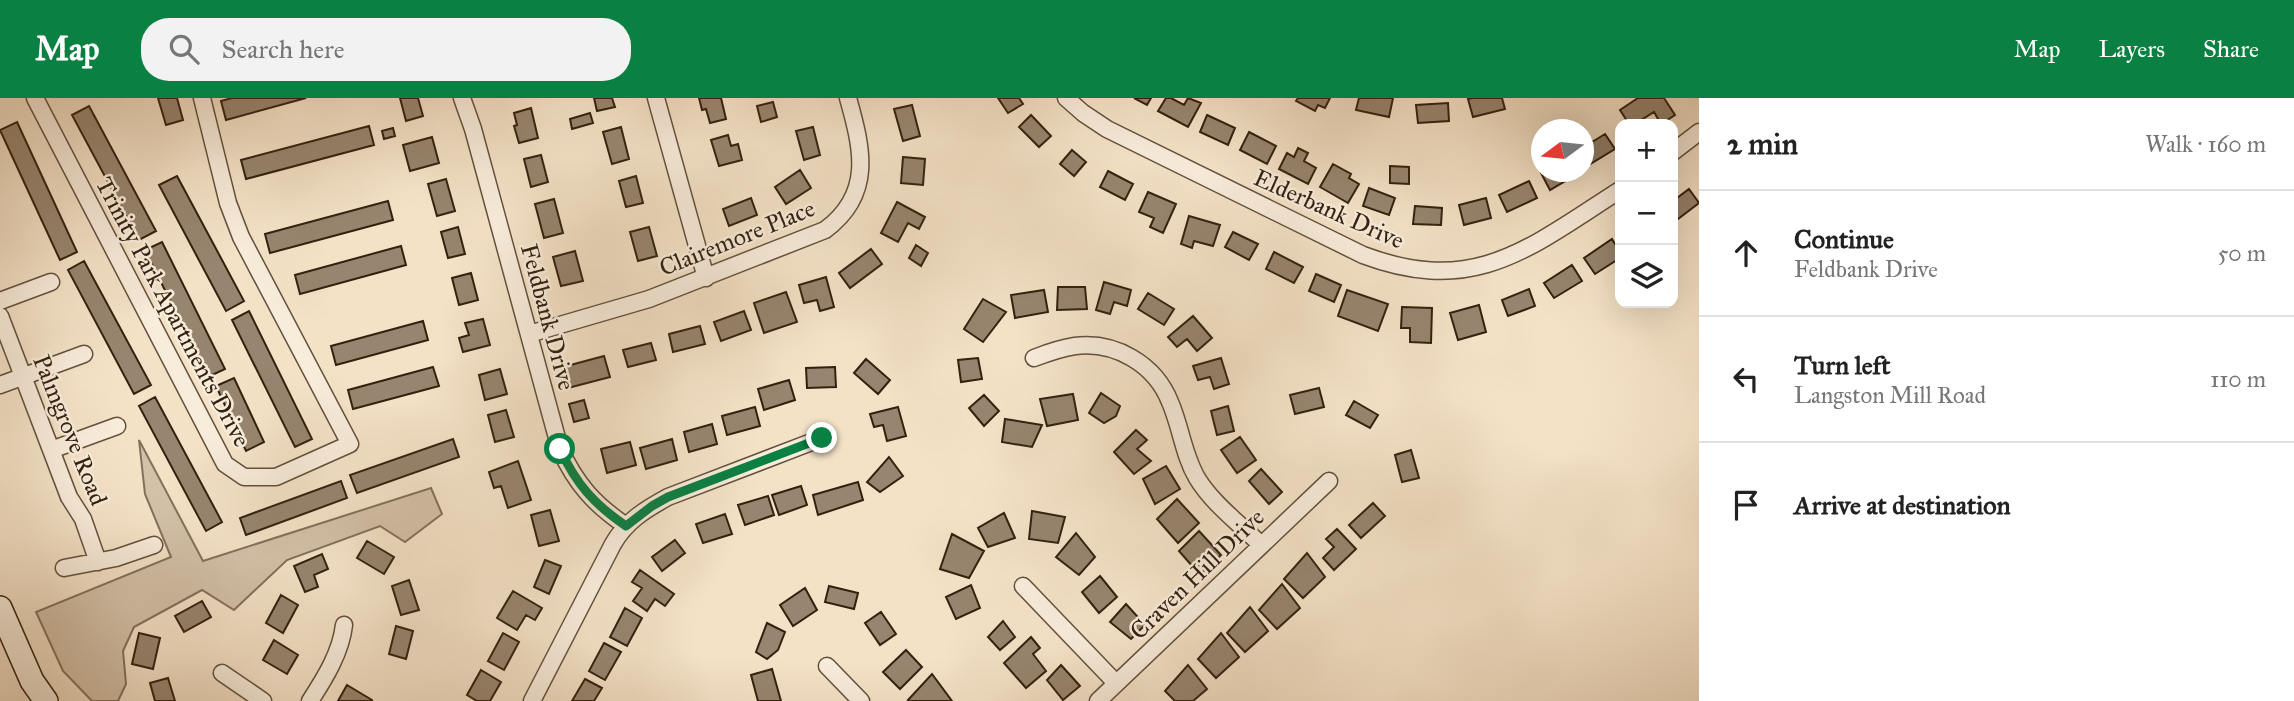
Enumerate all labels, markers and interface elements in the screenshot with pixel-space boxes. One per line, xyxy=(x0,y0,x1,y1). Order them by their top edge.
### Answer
search box xyxy=(141,18,631,81)
text: Map xyxy=(35,29,99,69)
icon: search xyxy=(165,30,203,68)
text: Search here xyxy=(221,33,345,65)
text: Map xyxy=(2014,34,2061,64)
text: Layers xyxy=(2099,34,2165,64)
text: Share xyxy=(2203,34,2259,64)
north arrow xyxy=(1531,119,1594,182)
map controls xyxy=(1615,119,1678,308)
button: + xyxy=(1615,119,1678,182)
text: 2 min xyxy=(1727,126,1798,162)
text: Walk · 160 m xyxy=(2145,130,2266,158)
street label: Elderbank Drive xyxy=(1249,163,1409,255)
street label: Trinity Park Apartments Drive xyxy=(89,172,257,452)
button: − xyxy=(1615,182,1678,245)
street label: Clairemore Place xyxy=(655,193,819,283)
text: Continue xyxy=(1794,223,1894,255)
icon: ahead xyxy=(1727,234,1765,272)
text: 50 m xyxy=(2218,239,2266,267)
street label: Feldbank Drive xyxy=(514,241,582,393)
button: layers xyxy=(1615,245,1678,308)
text: Feldbank Drive xyxy=(1794,255,1938,283)
text: Turn left xyxy=(1794,349,1890,381)
street label: Palmgrove Road xyxy=(26,350,114,510)
icon: left xyxy=(1727,360,1765,398)
text: 110 m xyxy=(2210,365,2266,393)
text: Langston Mill Road xyxy=(1794,381,1986,409)
route end xyxy=(806,422,837,453)
route start xyxy=(544,433,575,464)
icon: arrive xyxy=(1727,486,1765,524)
text: Arrive at destination xyxy=(1794,489,2011,521)
street label: Craven Hill Drive xyxy=(1123,502,1271,646)

